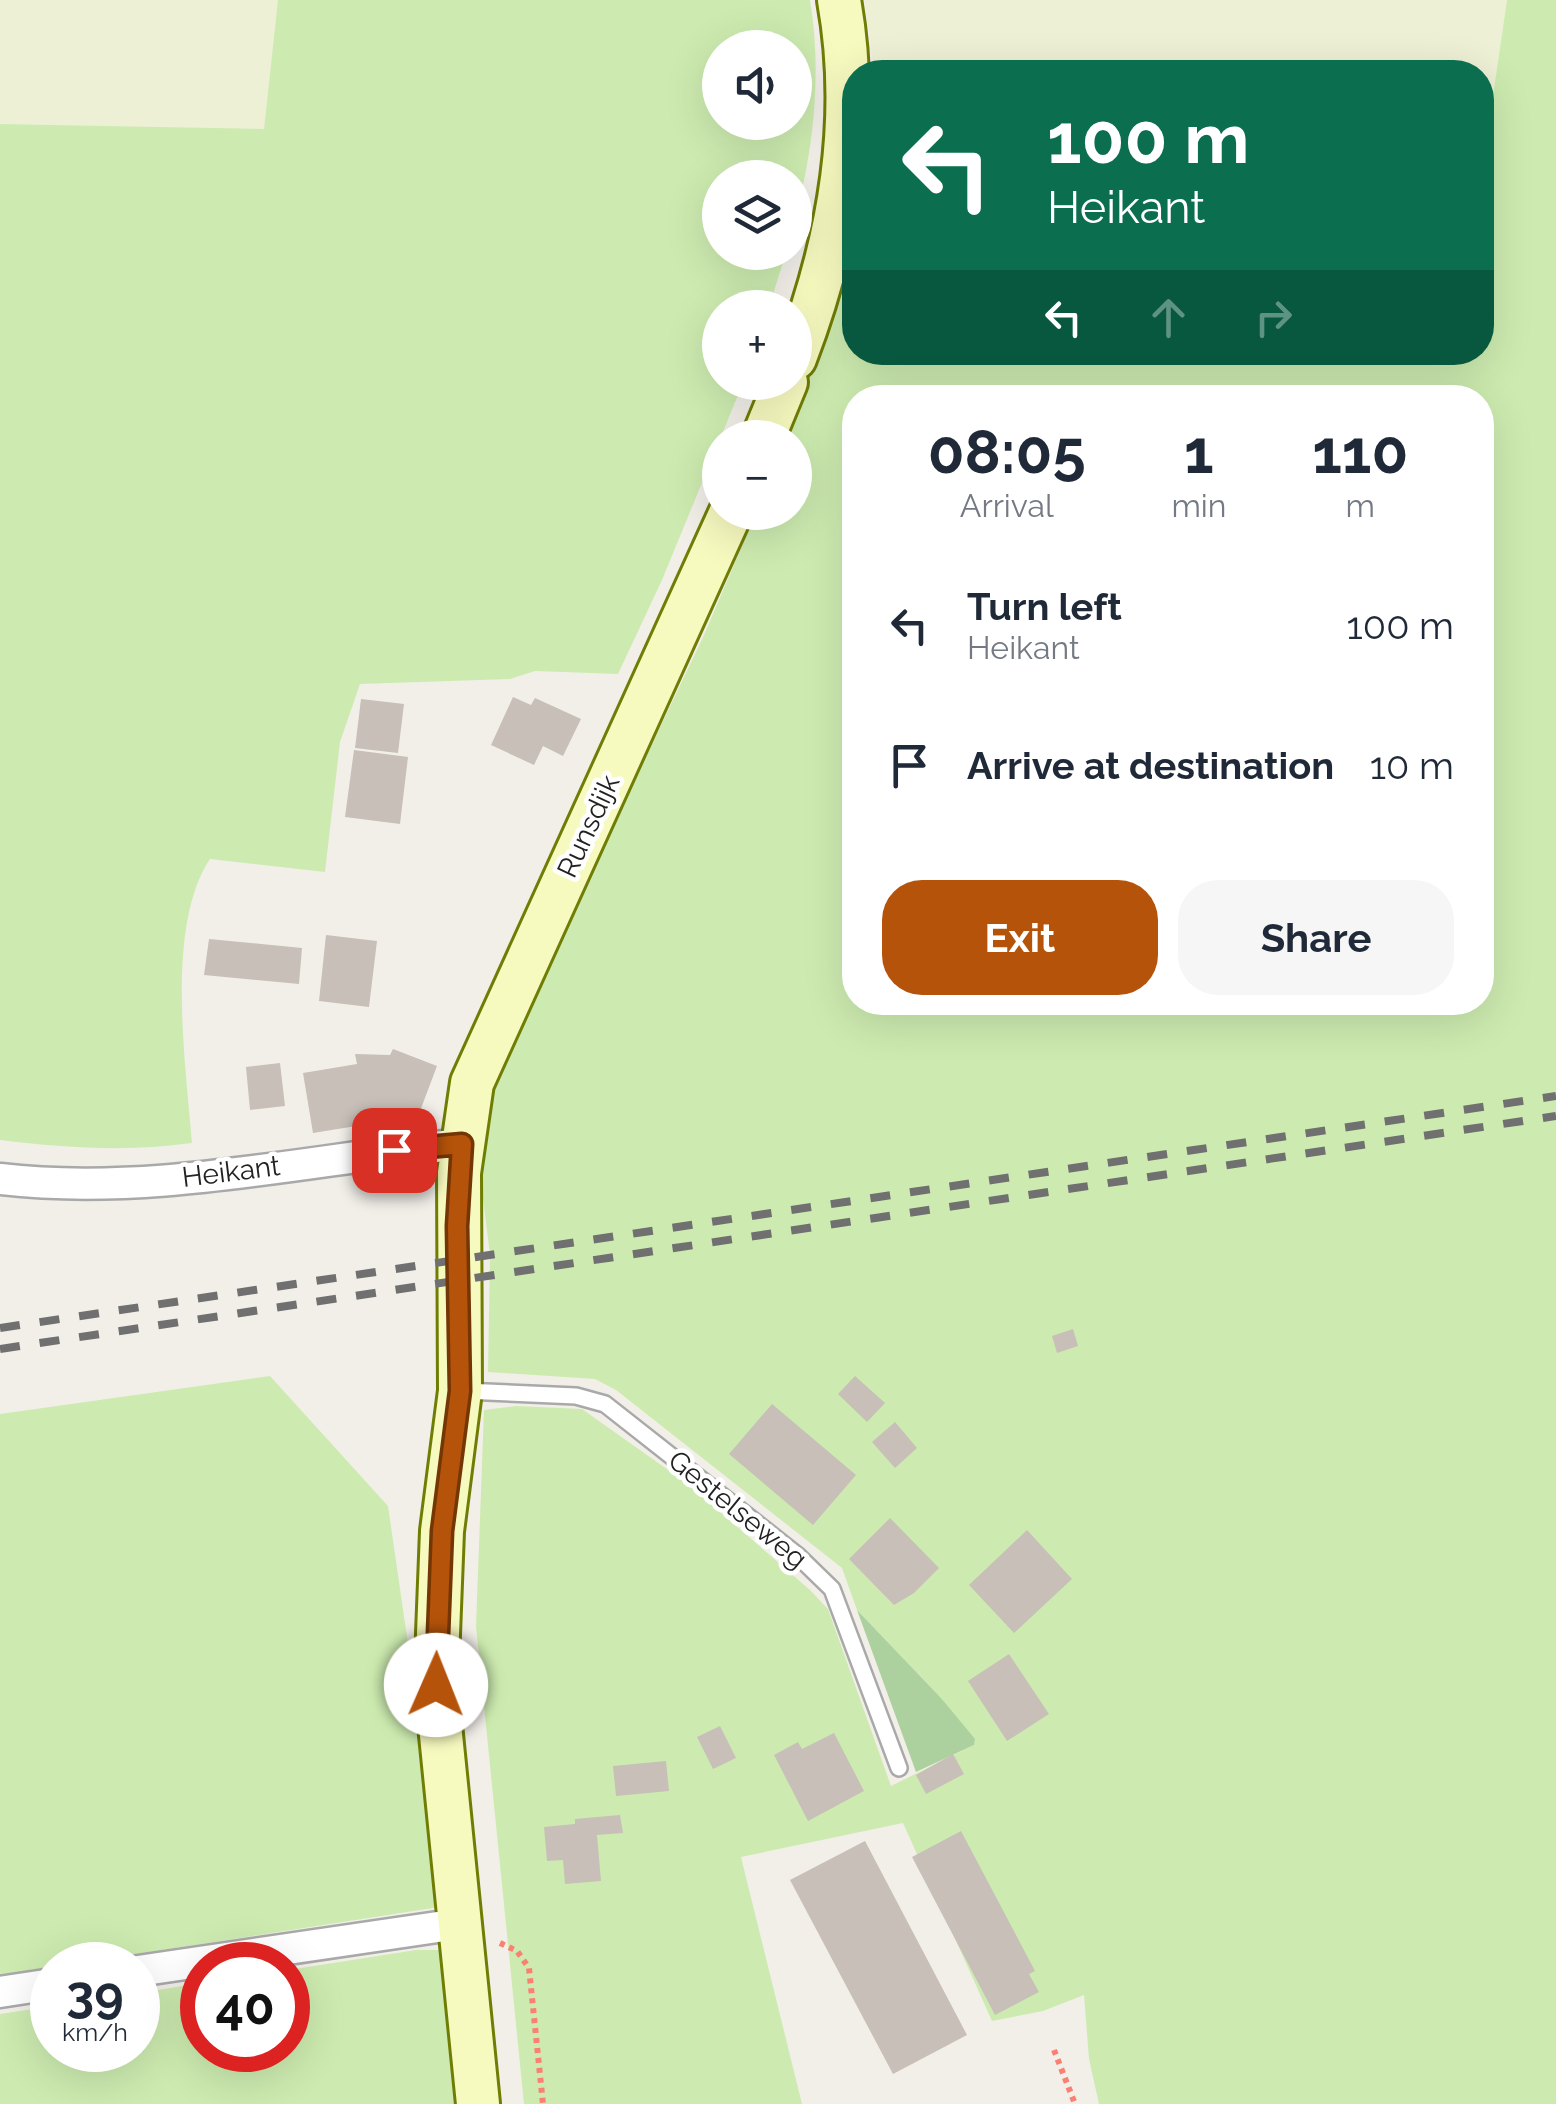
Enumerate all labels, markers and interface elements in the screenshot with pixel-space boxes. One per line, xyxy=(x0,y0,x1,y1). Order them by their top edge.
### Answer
map controls xyxy=(702,30,812,530)
button: sound xyxy=(702,30,812,140)
text: 100 m xyxy=(1047,97,1250,179)
icon: left xyxy=(882,100,1012,230)
button: layers xyxy=(702,160,812,270)
text: Heikant xyxy=(1047,181,1205,234)
button: + xyxy=(702,290,812,400)
icon: left xyxy=(1036,290,1091,345)
icon: ahead xyxy=(1141,290,1196,345)
icon: right xyxy=(1246,290,1301,345)
text: 08:05 xyxy=(928,417,1086,487)
text: 1 xyxy=(1184,417,1214,487)
text: 110 xyxy=(1312,417,1408,487)
button: − xyxy=(702,420,812,530)
text: Arrival xyxy=(960,487,1054,524)
text: min xyxy=(1171,487,1226,524)
text: m xyxy=(1345,487,1375,524)
text: Turn left xyxy=(967,584,1122,629)
icon: left xyxy=(882,598,937,653)
text: 100 m xyxy=(1347,603,1454,648)
text: Heikant xyxy=(967,629,1080,666)
icon: arrive xyxy=(882,738,937,793)
text: Arrive at destination xyxy=(967,743,1334,788)
text: 10 m xyxy=(1370,743,1454,788)
street label: Runsdijk xyxy=(550,770,627,883)
button: Exit xyxy=(882,880,1158,995)
button: Share xyxy=(1178,880,1454,995)
pin xyxy=(352,1108,437,1193)
icon: arrive xyxy=(367,1123,422,1178)
street label: Heikant xyxy=(180,1149,283,1194)
street label: Gestelseweg xyxy=(662,1443,814,1575)
position arrow xyxy=(384,1633,488,1737)
speed limit sign: 40 xyxy=(180,1942,310,2072)
text: 39 xyxy=(66,1965,124,2024)
text: km/h xyxy=(62,2017,128,2047)

